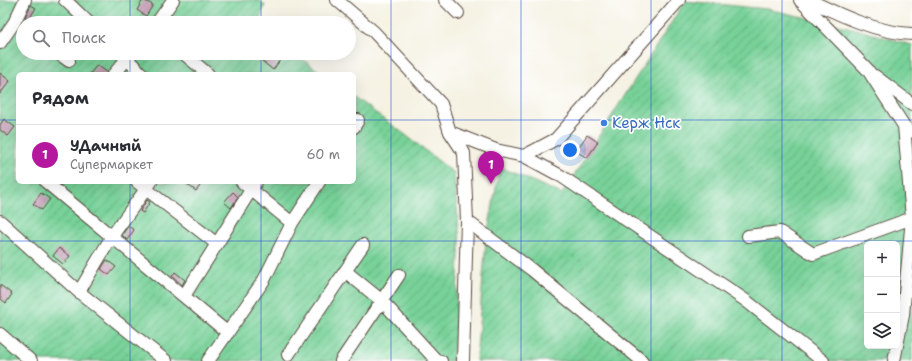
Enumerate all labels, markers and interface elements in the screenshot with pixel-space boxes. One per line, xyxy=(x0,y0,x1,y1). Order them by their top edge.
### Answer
search box xyxy=(16,16,356,60)
icon: search xyxy=(30,27,52,49)
text: Поиск xyxy=(62,28,106,48)
text: Рядом xyxy=(32,87,89,109)
place label: Керж Нск xyxy=(612,113,680,133)
marker: Керж Нск xyxy=(599,118,609,128)
text: УДачный xyxy=(70,136,141,156)
your location xyxy=(560,140,580,160)
text: 1 xyxy=(42,146,48,163)
text: 60 m xyxy=(307,146,340,163)
pin: 1 xyxy=(478,151,504,184)
text: Супермаркет xyxy=(70,156,153,173)
map controls xyxy=(864,241,900,349)
button: + xyxy=(864,241,900,277)
button: − xyxy=(864,277,900,313)
button: layers xyxy=(864,313,900,349)

